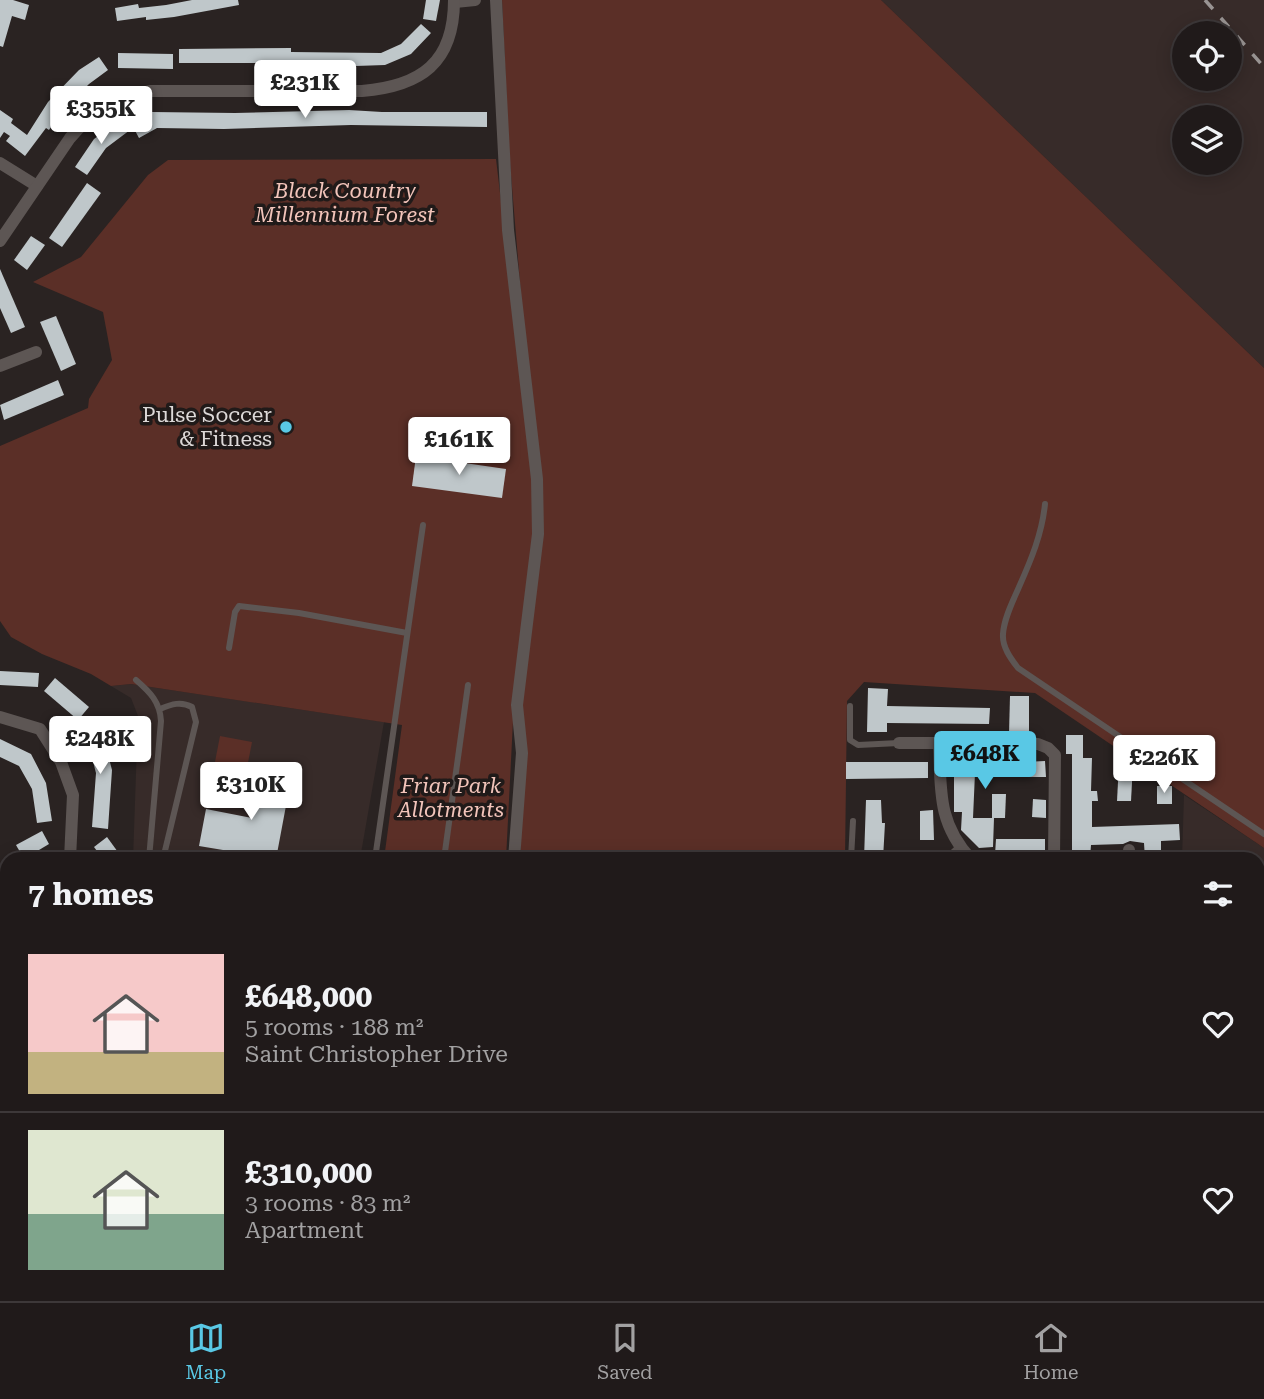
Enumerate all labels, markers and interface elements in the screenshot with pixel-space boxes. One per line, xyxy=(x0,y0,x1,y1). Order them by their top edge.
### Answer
map controls xyxy=(1172,21,1242,175)
button: locate xyxy=(1172,21,1242,91)
pin: £231K xyxy=(256,60,354,120)
text: £231K xyxy=(270,69,340,96)
pin: £355K xyxy=(52,86,150,146)
text: £355K xyxy=(66,95,136,122)
button: layers xyxy=(1172,105,1242,175)
park label: Black Country Millennium Forest xyxy=(254,179,435,227)
place label: Pulse Soccer & Fitness xyxy=(142,403,272,451)
pin: £161K xyxy=(410,418,508,477)
marker: Pulse Soccer & Fitness xyxy=(278,419,294,435)
text: £161K xyxy=(424,426,494,453)
pin: £248K xyxy=(51,716,149,776)
text: £248K xyxy=(65,725,135,752)
pin: £648K xyxy=(936,732,1034,791)
pin: £226K xyxy=(1115,736,1213,795)
text: £648K xyxy=(950,740,1020,767)
text: £226K xyxy=(1129,744,1199,771)
pin: £310K xyxy=(202,762,300,822)
text: £310K xyxy=(216,771,286,798)
park label: Friar Park Allotments xyxy=(396,774,504,822)
icon: filters xyxy=(1199,875,1237,913)
text: 7 homes xyxy=(28,877,154,912)
text: £648,000 xyxy=(245,979,372,1014)
icon: home xyxy=(84,982,168,1066)
icon: heart xyxy=(1199,1005,1237,1043)
text: 5 rooms · 188 m² xyxy=(245,1014,423,1041)
text: Saint Christopher Drive xyxy=(245,1041,508,1068)
text: £310,000 xyxy=(245,1155,372,1190)
icon: home xyxy=(84,1158,168,1242)
icon: heart xyxy=(1199,1181,1237,1219)
text: 3 rooms · 83 m² xyxy=(245,1190,411,1217)
text: Apartment xyxy=(245,1217,364,1244)
tab: Map xyxy=(186,1319,226,1384)
tab: Saved xyxy=(597,1319,652,1384)
tab: Home xyxy=(1023,1319,1078,1384)

